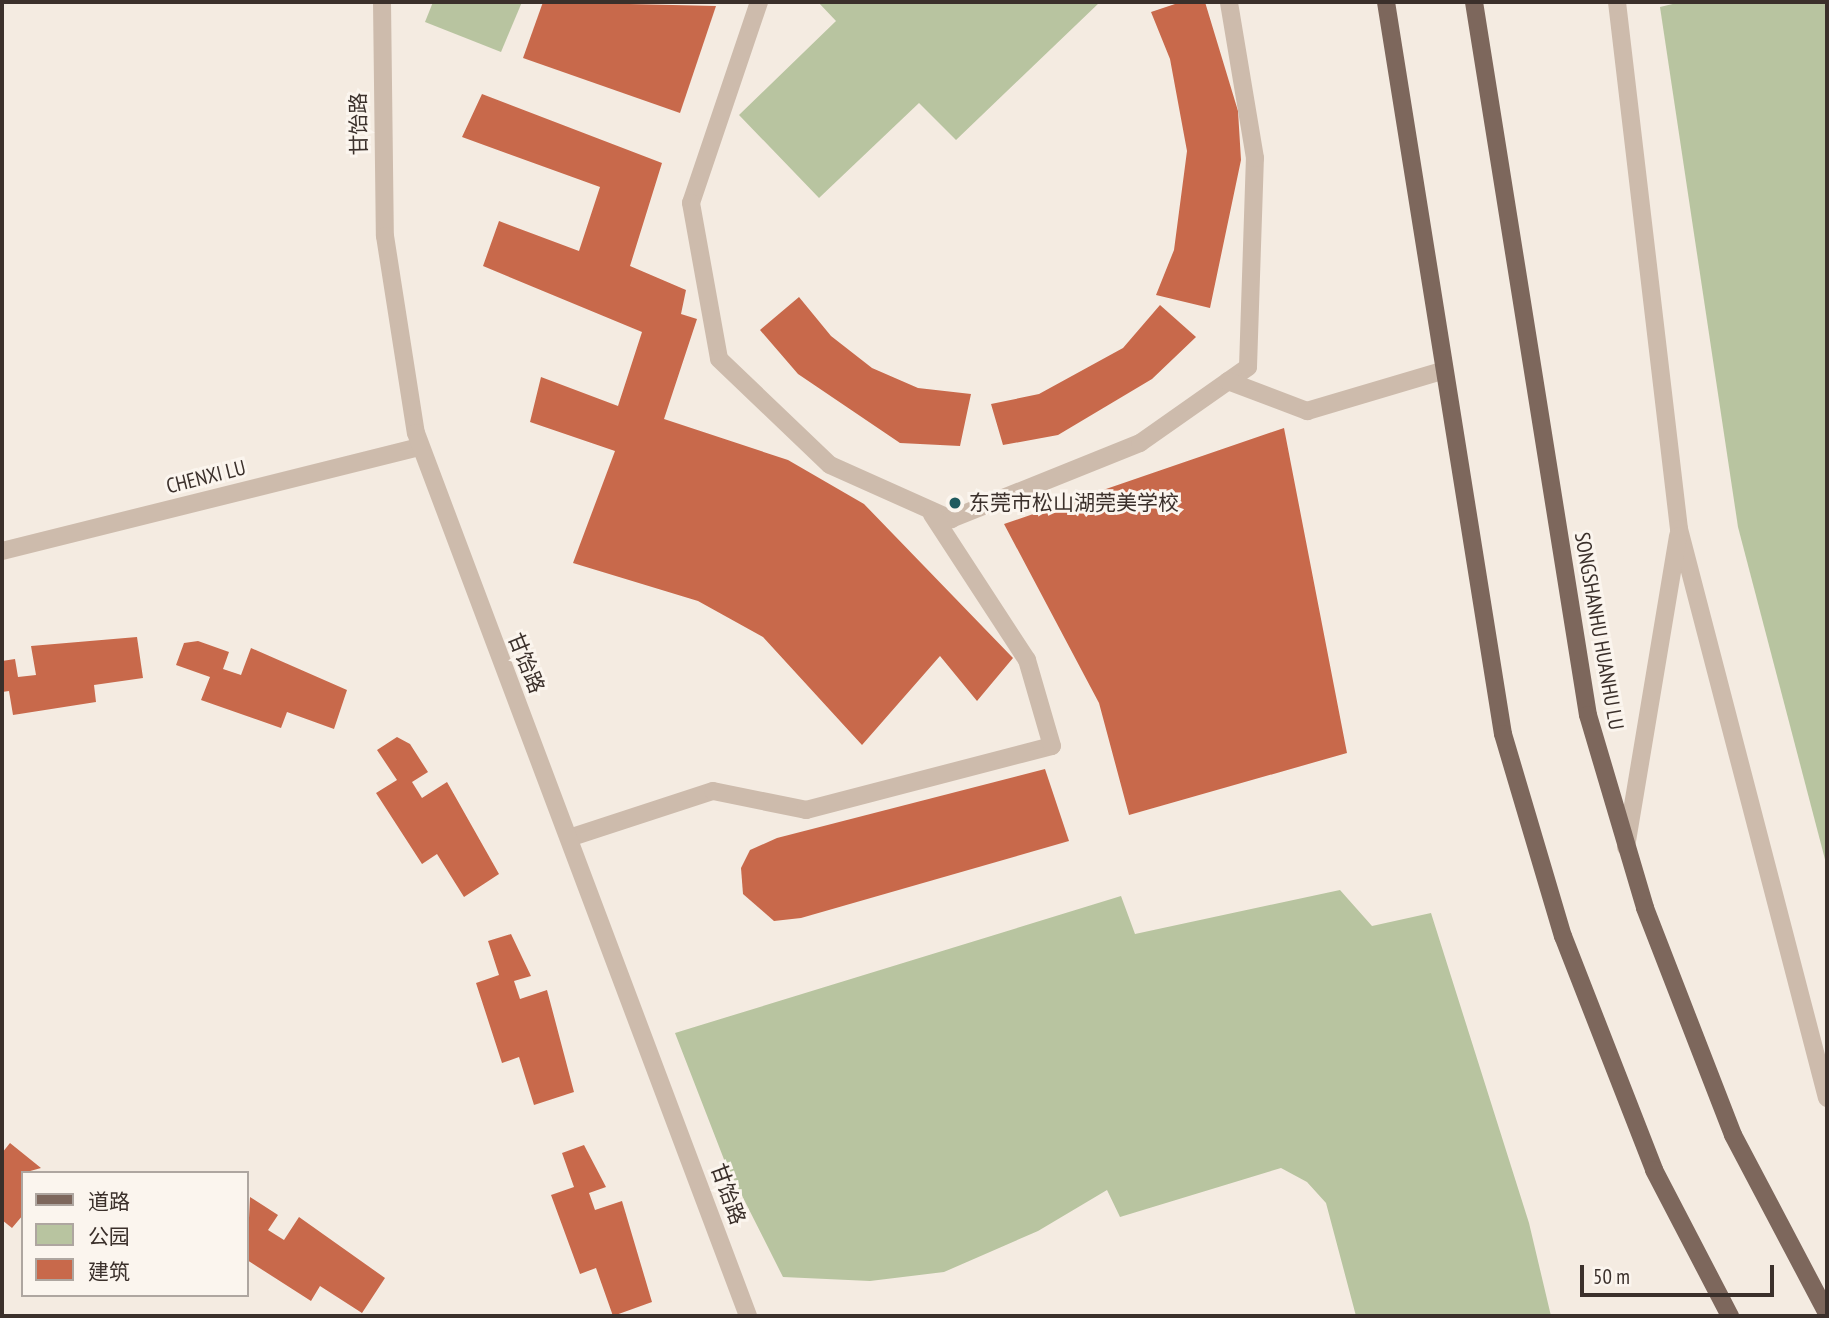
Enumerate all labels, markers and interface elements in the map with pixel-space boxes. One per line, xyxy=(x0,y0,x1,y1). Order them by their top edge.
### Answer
street label: 甘饴路 xyxy=(346,92,372,156)
street label: CHENXI LU xyxy=(164,455,248,499)
place label: 东莞市松山湖莞美学校 xyxy=(969,490,1179,516)
marker: 东莞市松山湖莞美学校 xyxy=(947,495,963,511)
street label: SONGSHANHU HUANHU LU xyxy=(1569,530,1629,732)
street label: 甘饴路 xyxy=(503,629,549,697)
street label: 甘饴路 xyxy=(705,1160,751,1228)
legend xyxy=(21,1171,248,1297)
text: 道路 xyxy=(88,1188,130,1215)
text: 公园 xyxy=(88,1223,130,1250)
scale bar xyxy=(1584,1252,1778,1296)
text: 建筑 xyxy=(88,1258,130,1285)
text: 50 m xyxy=(1593,1263,1630,1290)

